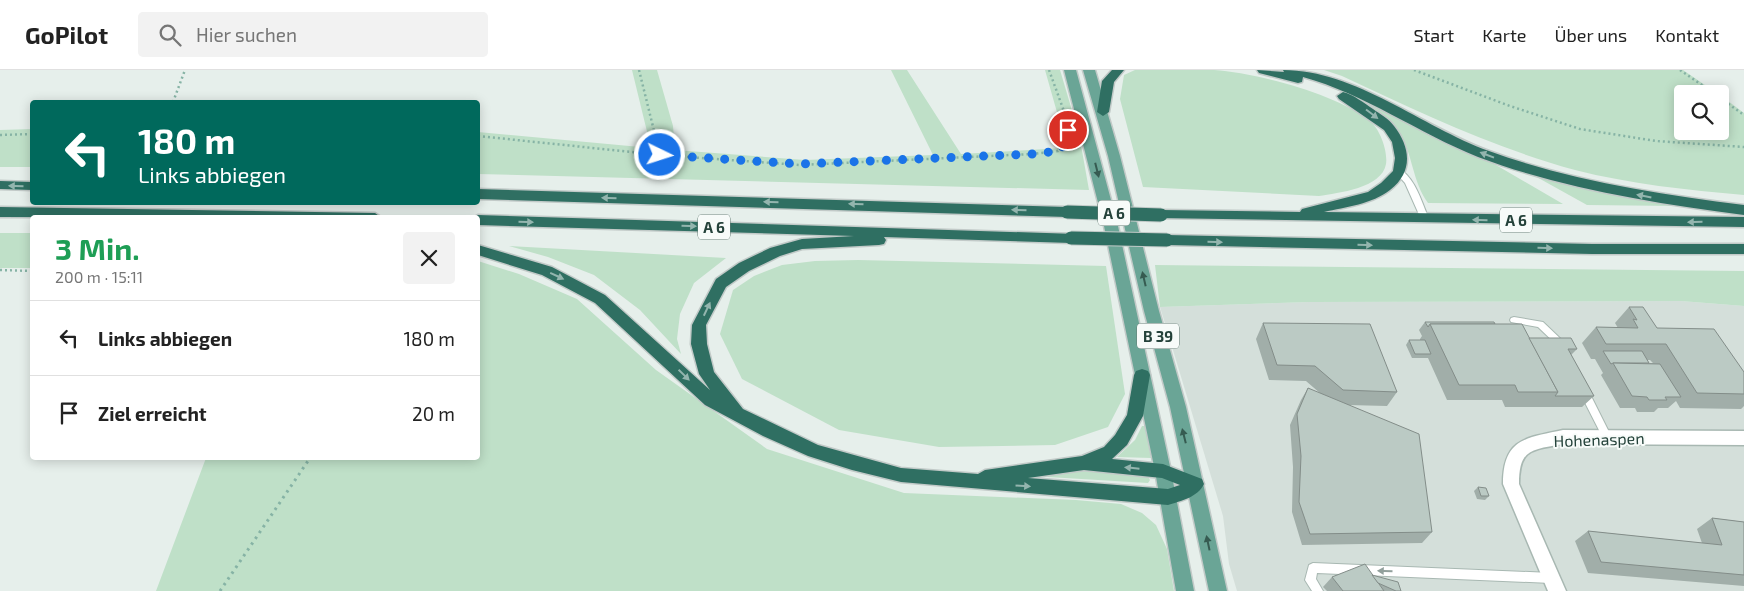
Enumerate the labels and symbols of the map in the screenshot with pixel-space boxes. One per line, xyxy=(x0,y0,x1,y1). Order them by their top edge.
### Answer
pin xyxy=(1047,109,1089,151)
one-way arrow xyxy=(1365,109,1379,119)
position arrow xyxy=(633,128,685,180)
one-way arrow xyxy=(1479,151,1494,159)
one-way arrow xyxy=(1093,163,1101,178)
one-way arrow xyxy=(8,181,24,189)
one-way arrow xyxy=(1635,191,1651,199)
one-way arrow xyxy=(600,194,616,202)
one-way arrow xyxy=(763,198,779,206)
one-way arrow xyxy=(848,200,864,208)
road number: A 6 xyxy=(1098,200,1130,226)
one-way arrow xyxy=(1010,206,1026,214)
road number: A 6 xyxy=(1500,208,1532,232)
road number: A 6 xyxy=(698,214,730,240)
one-way arrow xyxy=(1472,216,1488,224)
one-way arrow xyxy=(518,218,534,226)
one-way arrow xyxy=(1687,219,1703,227)
one-way arrow xyxy=(681,223,697,231)
one-way arrow xyxy=(1208,238,1224,246)
one-way arrow xyxy=(1357,242,1373,250)
one-way arrow xyxy=(1537,244,1553,252)
one-way arrow xyxy=(550,272,564,280)
one-way arrow xyxy=(1140,272,1148,287)
one-way arrow xyxy=(703,302,711,316)
road number: B 39 xyxy=(1137,324,1179,348)
one-way arrow xyxy=(678,369,690,381)
street label: Hohenaspen xyxy=(1553,428,1645,450)
one-way arrow xyxy=(1180,429,1188,444)
one-way arrow xyxy=(1124,464,1140,472)
one-way arrow xyxy=(1015,482,1031,490)
one-way arrow xyxy=(1204,536,1212,551)
one-way arrow xyxy=(1376,567,1392,575)

